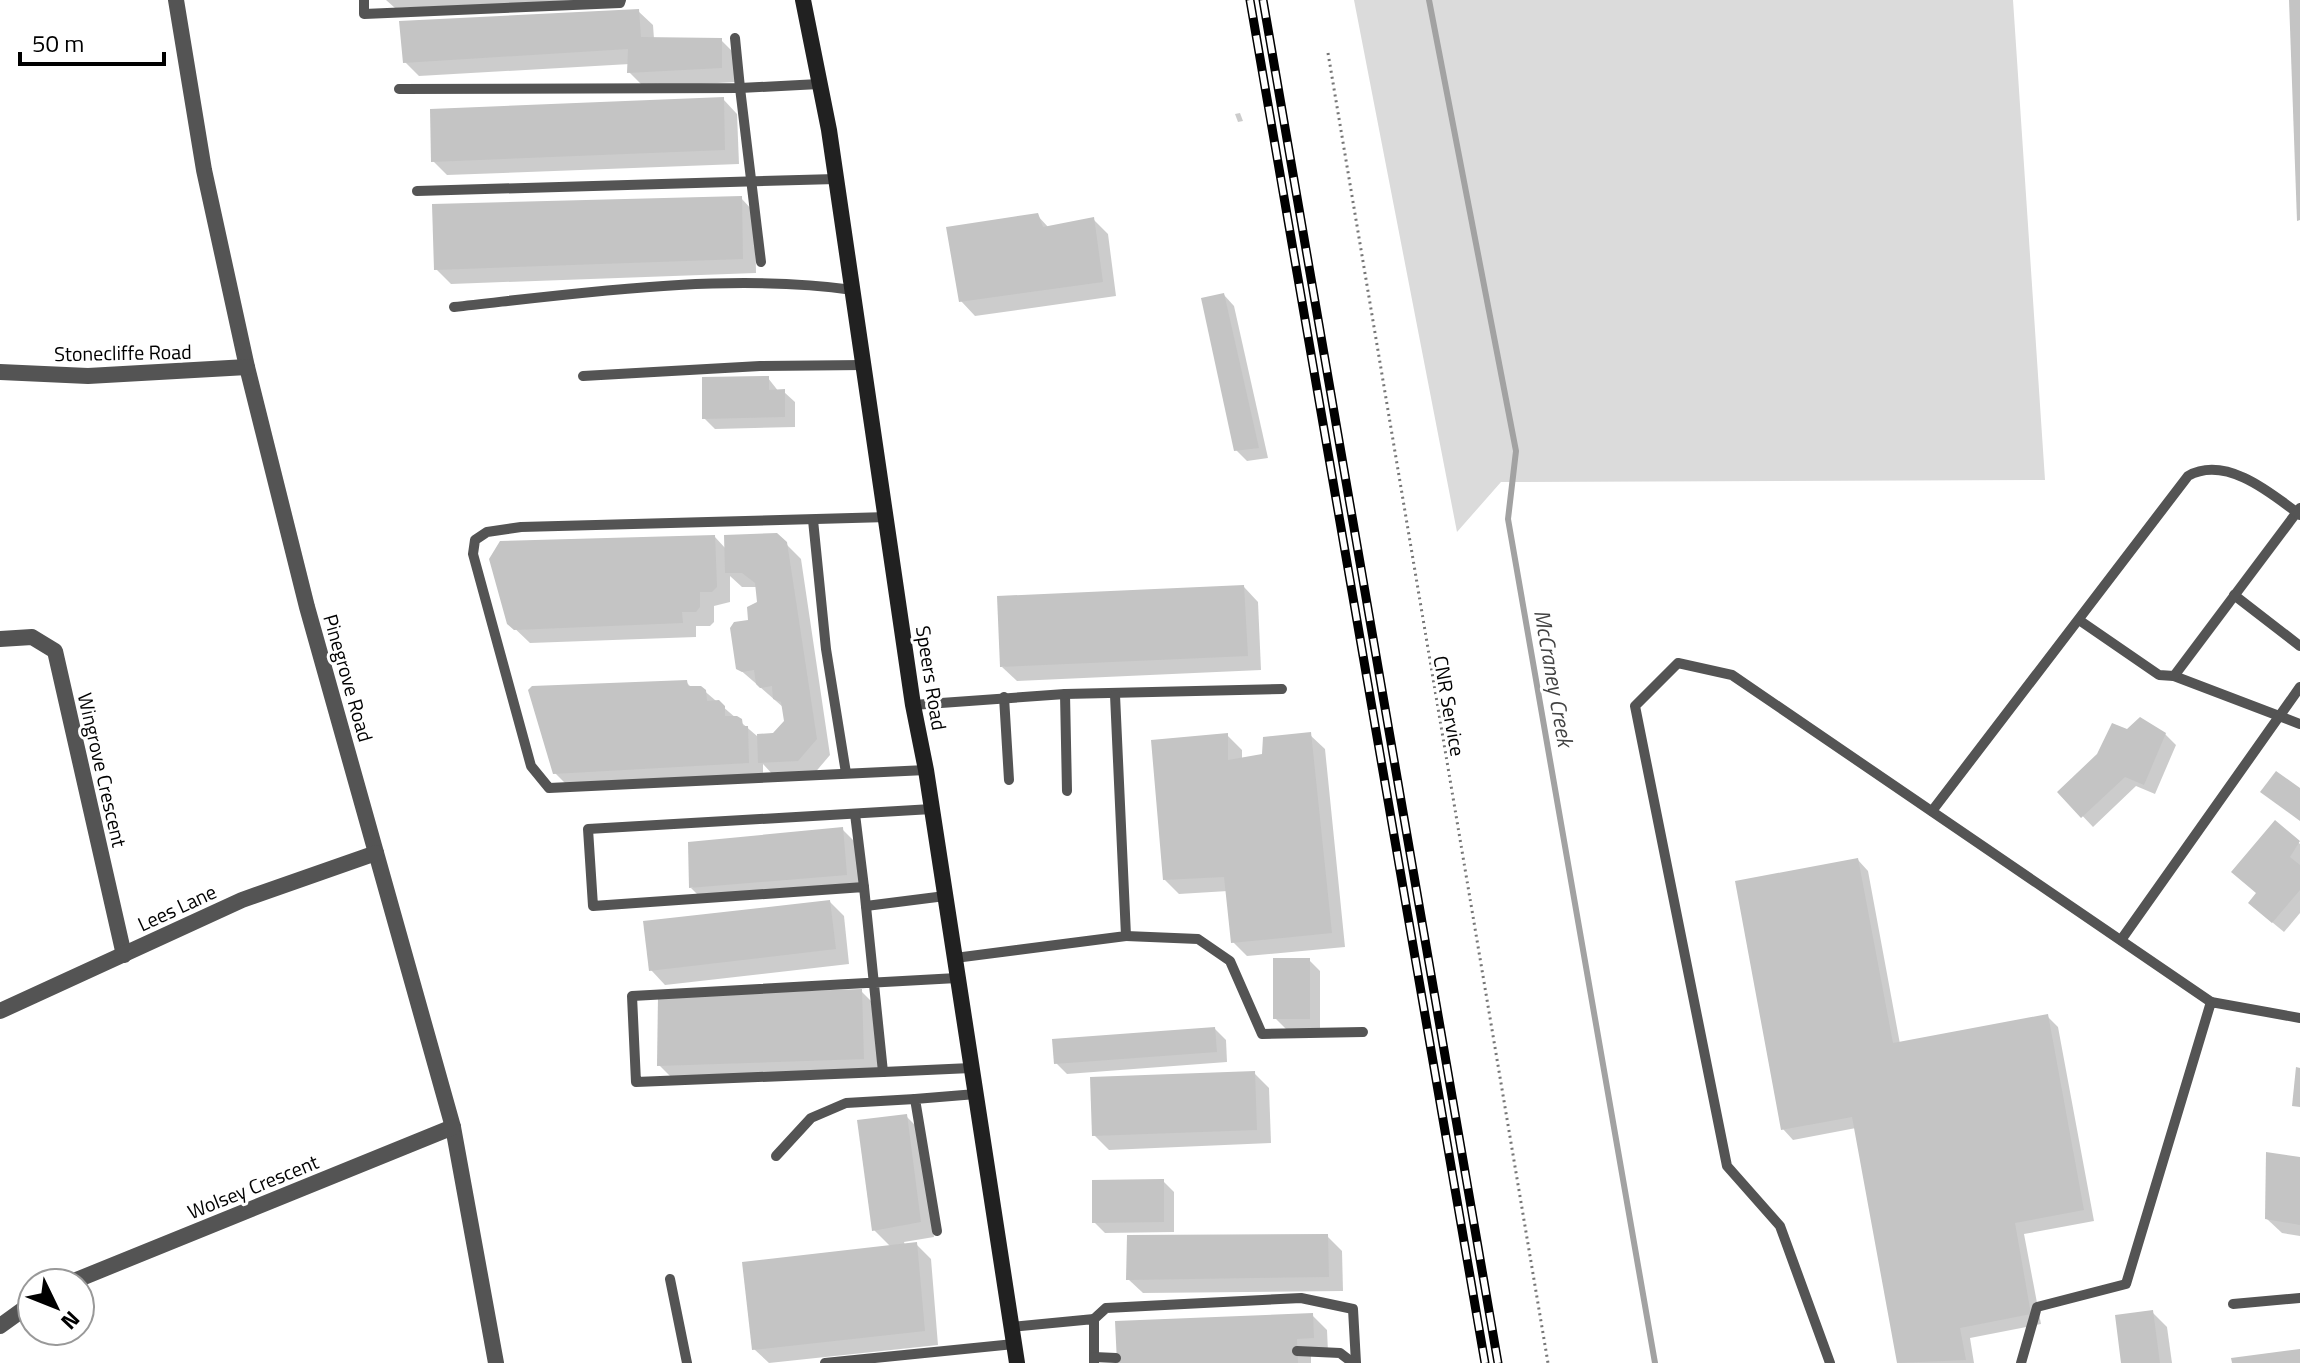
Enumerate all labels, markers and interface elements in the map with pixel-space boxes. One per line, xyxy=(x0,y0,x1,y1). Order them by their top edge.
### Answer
scale bar xyxy=(20,16,164,66)
text: 50 m xyxy=(32,25,84,61)
street label: Stonecliffe Road xyxy=(54,336,192,369)
water label: McCraney Creek xyxy=(1525,607,1583,751)
street label: Pinegrove Road xyxy=(315,610,382,745)
street label: Speers Road xyxy=(908,623,955,732)
street label: CNR Service xyxy=(1425,653,1474,759)
street label: Wingrove Crescent xyxy=(70,690,135,850)
street label: Lees Lane xyxy=(132,876,221,939)
street label: Wolsey Crescent xyxy=(183,1146,323,1227)
north arrow xyxy=(16,1267,96,1347)
text: N xyxy=(53,1303,88,1338)

